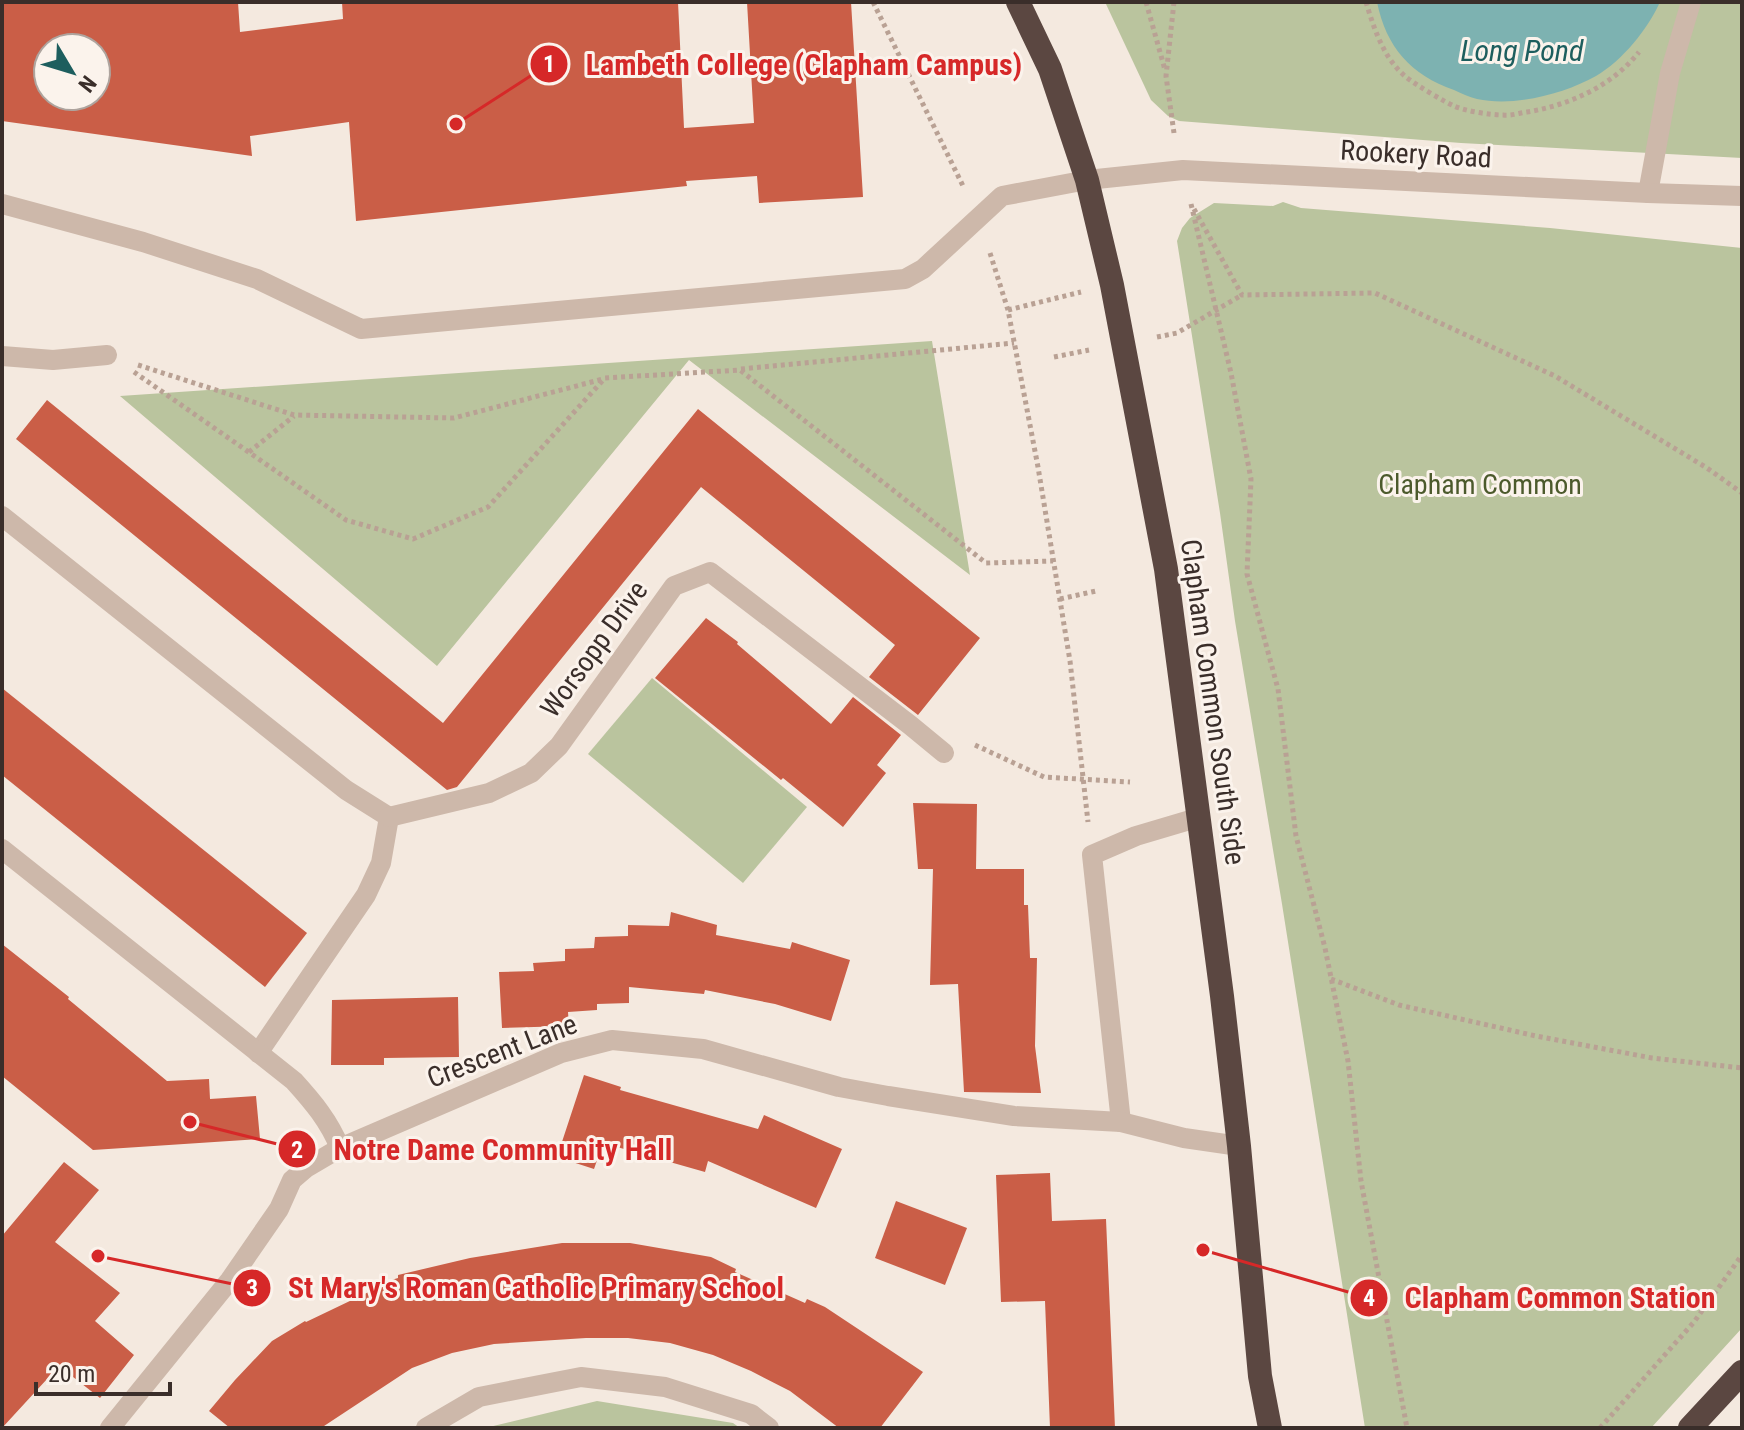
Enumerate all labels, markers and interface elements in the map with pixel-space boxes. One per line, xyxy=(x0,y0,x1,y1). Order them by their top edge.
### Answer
north arrow xyxy=(32,32,112,112)
water label: Long Pond xyxy=(1461,33,1584,68)
callout: Lambeth College (Clapham Campus) xyxy=(529,37,1038,91)
text: Lambeth College (Clapham Campus) xyxy=(586,47,1022,82)
text: 1 xyxy=(543,50,555,78)
text: N xyxy=(73,71,101,97)
street label: Rookery Road xyxy=(1339,134,1493,174)
park label: Clapham Common xyxy=(1378,468,1582,501)
street label: Clapham Common South Side xyxy=(1174,537,1252,867)
street label: Worsopp Drive xyxy=(534,574,654,724)
street label: Crescent Lane xyxy=(422,1007,582,1095)
callout: Notre Dame Community Hall xyxy=(277,1122,688,1176)
text: Notre Dame Community Hall xyxy=(334,1132,672,1167)
text: 2 xyxy=(291,1136,303,1164)
callout: St Mary's Roman Catholic Primary School xyxy=(232,1261,800,1315)
text: St Mary's Roman Catholic Primary School xyxy=(288,1270,784,1305)
callout: Clapham Common Station xyxy=(1349,1271,1732,1325)
text: 3 xyxy=(246,1274,258,1302)
text: Clapham Common Station xyxy=(1405,1280,1715,1315)
text: 4 xyxy=(1363,1284,1375,1312)
scale bar xyxy=(36,1346,170,1396)
text: 20 m xyxy=(48,1360,95,1388)

